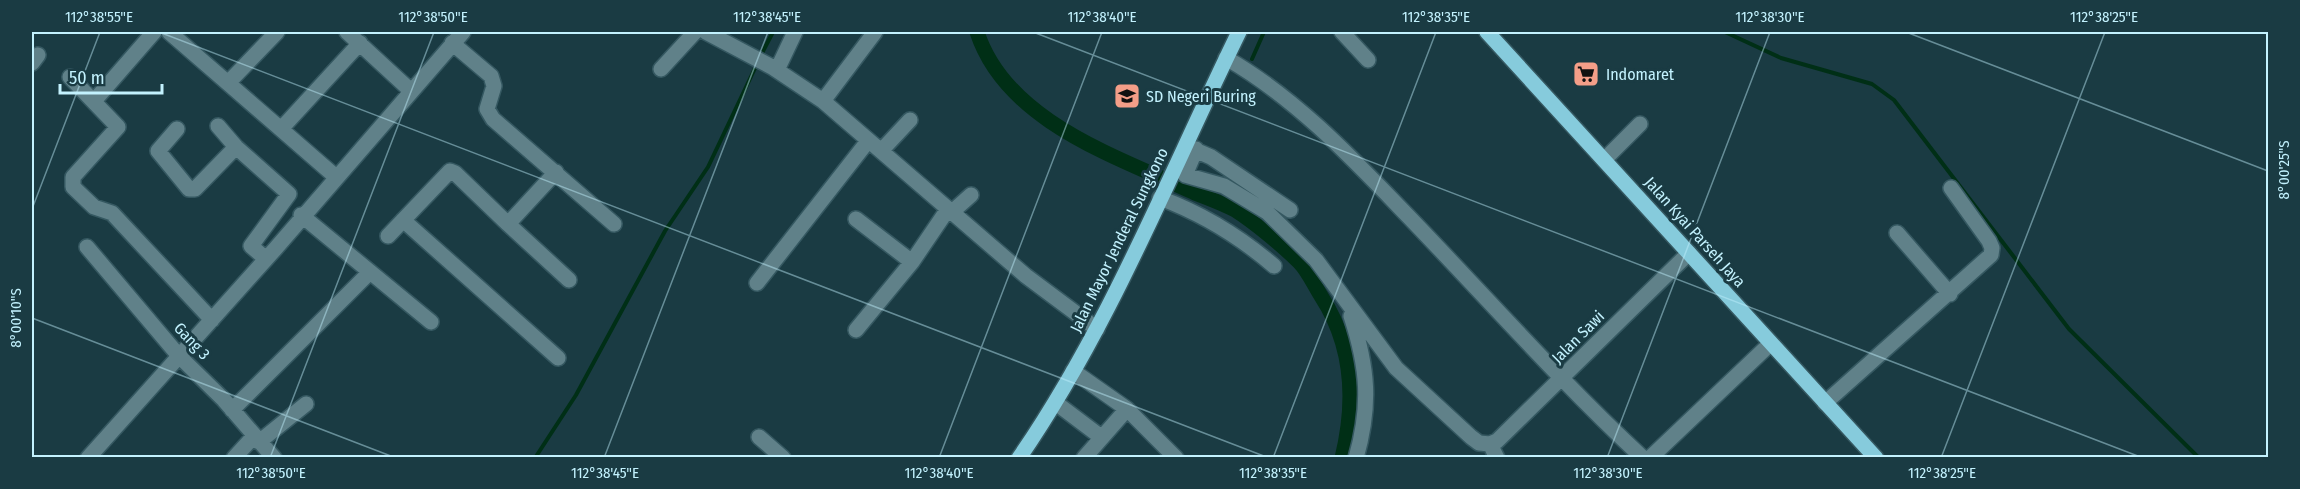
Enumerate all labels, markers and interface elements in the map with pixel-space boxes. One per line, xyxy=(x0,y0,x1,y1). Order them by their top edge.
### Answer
text: 112°38'55"E xyxy=(65,8,133,26)
text: 112°38'50"E xyxy=(398,8,468,26)
text: 112°38'45"E xyxy=(733,8,801,26)
text: 112°38'40"E xyxy=(1067,8,1137,26)
text: 112°38'35"E xyxy=(1402,8,1470,26)
text: 112°38'30"E xyxy=(1735,8,1805,26)
text: 112°38'25"E xyxy=(2070,8,2138,26)
scale bar xyxy=(60,57,162,95)
supermarket icon: Indomaret xyxy=(1571,59,1601,89)
place label: Indomaret xyxy=(1606,65,1675,84)
text: 50 m xyxy=(69,67,105,89)
school or university icon: SD Negeri Buring xyxy=(1112,81,1142,111)
place label: SD Negeri Buring xyxy=(1146,87,1256,106)
text: 8°00'25"S xyxy=(2275,140,2293,200)
street label: Jalan Mayor Jenderal Sungkono xyxy=(1066,145,1172,335)
street label: Jalan Kyai Parseh Jaya xyxy=(1641,173,1749,291)
text: 8°00'10"S xyxy=(7,288,25,348)
street label: Jalan Sawi xyxy=(1548,307,1608,367)
street label: Gang 3 xyxy=(170,318,214,364)
text: 112°38'50"E xyxy=(236,464,306,482)
text: 112°38'45"E xyxy=(571,464,639,482)
text: 112°38'40"E xyxy=(904,464,974,482)
text: 112°38'35"E xyxy=(1239,464,1307,482)
text: 112°38'30"E xyxy=(1573,464,1643,482)
text: 112°38'25"E xyxy=(1908,464,1976,482)

